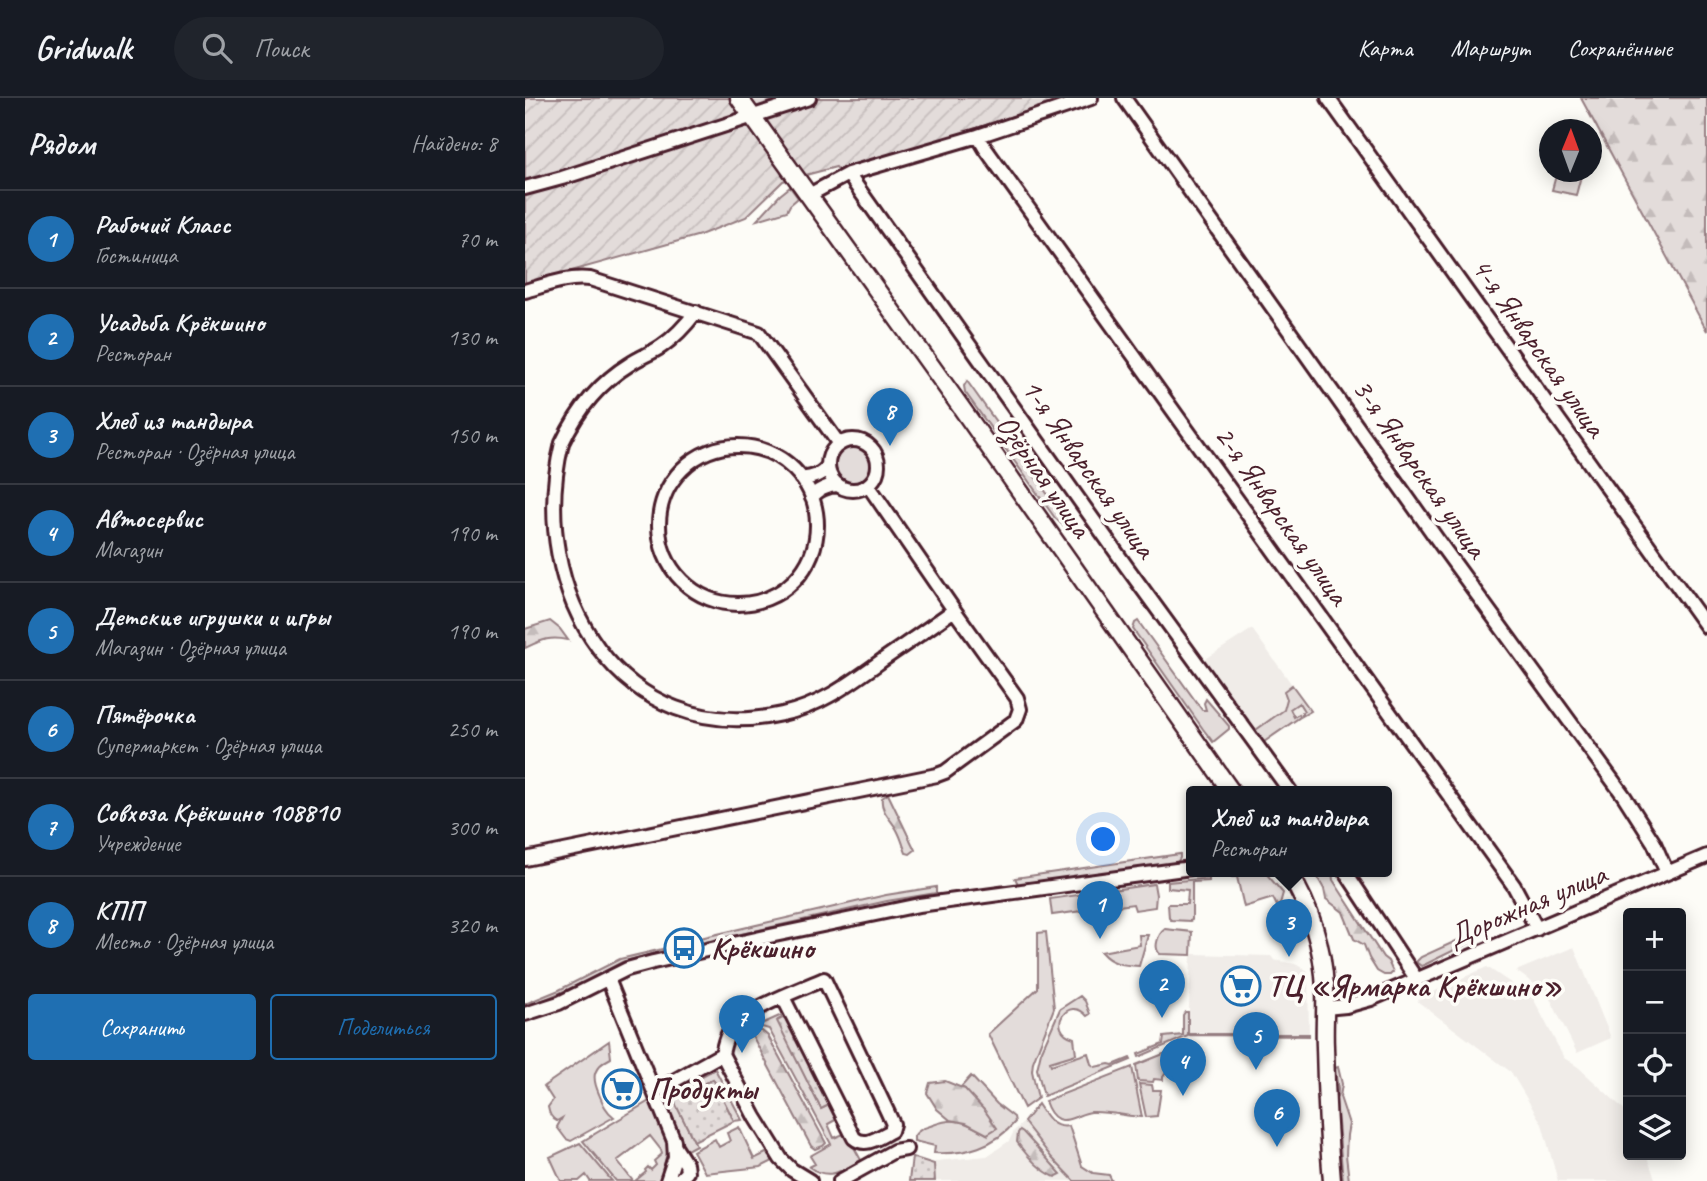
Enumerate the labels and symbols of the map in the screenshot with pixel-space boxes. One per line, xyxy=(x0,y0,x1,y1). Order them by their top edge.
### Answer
north arrow xyxy=(1539,119,1602,182)
street label: 4-я Январская улица xyxy=(1463,250,1616,446)
street label: 1-я Январская улица xyxy=(1013,371,1166,567)
street label: 3-я Январская улица xyxy=(1344,371,1497,567)
pin: 8 xyxy=(867,388,913,446)
street label: Озёрная улица xyxy=(988,407,1101,546)
street label: 2-я Январская улица xyxy=(1206,418,1359,614)
your location xyxy=(1086,822,1120,856)
street label: Дорожная улица xyxy=(1442,854,1614,955)
pin: 1 xyxy=(1077,881,1123,939)
pin: 3 xyxy=(1266,899,1312,957)
bus stop icon: Крёкшино xyxy=(663,927,705,969)
place label: Крёкшино xyxy=(711,929,817,967)
pin: 2 xyxy=(1139,960,1185,1018)
supermarket icon: ТЦ «Ярмарка Крёкшино» xyxy=(1220,965,1262,1007)
place label: ТЦ «Ярмарка Крёкшино» xyxy=(1268,967,1562,1005)
pin: 7 xyxy=(719,995,765,1053)
pin: 5 xyxy=(1233,1012,1279,1070)
pin: 4 xyxy=(1160,1038,1206,1096)
supermarket icon: Продукты xyxy=(601,1068,643,1110)
place label: Продукты xyxy=(649,1070,760,1109)
pin: 6 xyxy=(1254,1089,1300,1147)

